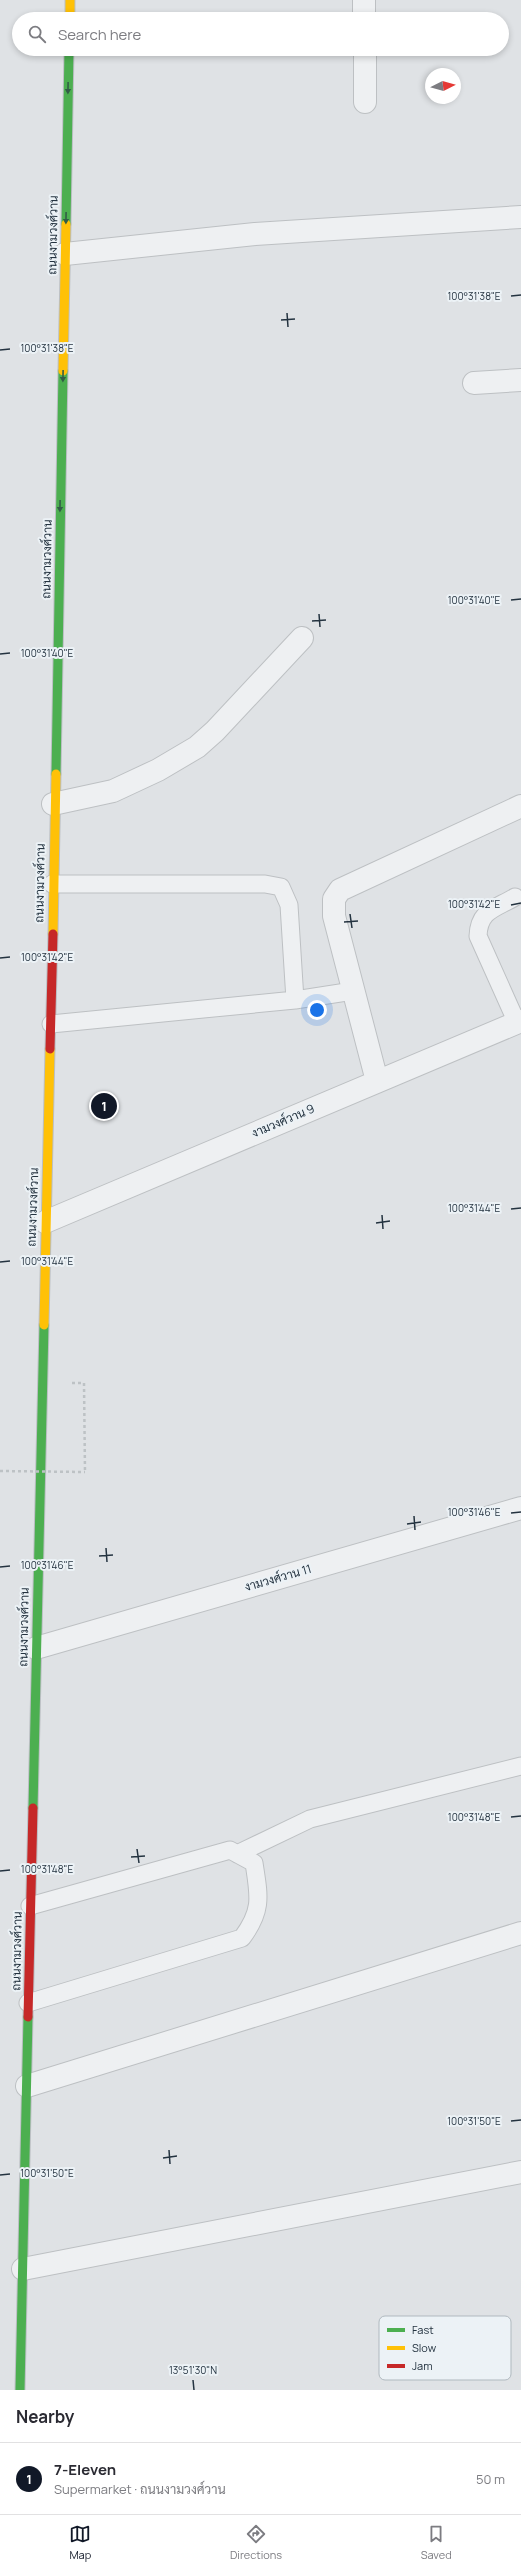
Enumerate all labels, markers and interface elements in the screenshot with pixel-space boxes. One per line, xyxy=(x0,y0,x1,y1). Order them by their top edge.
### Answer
search box xyxy=(12,12,509,56)
icon: search xyxy=(26,23,48,45)
text: Search here xyxy=(58,24,141,45)
north arrow xyxy=(425,68,461,104)
one-way arrow xyxy=(65,82,72,94)
street label: ถนนงามวงศ์วาน xyxy=(43,195,62,275)
one-way arrow xyxy=(63,212,69,225)
text: 100°31'38"E xyxy=(447,289,501,303)
text: 100°31'38"E xyxy=(20,341,74,355)
one-way arrow xyxy=(59,370,66,382)
one-way arrow xyxy=(57,500,63,513)
street label: ถนนงามวงศ์วาน xyxy=(37,519,56,599)
text: 100°31'40"E xyxy=(448,593,501,607)
text: 100°31'40"E xyxy=(21,646,74,660)
street label: ถนนงามวงศ์วาน xyxy=(30,843,49,923)
text: 100°31'42"E xyxy=(448,897,500,911)
text: 100°31'42"E xyxy=(21,950,73,964)
your location xyxy=(307,1000,327,1020)
pin: 1 xyxy=(91,1091,117,1121)
street label: งามวงศ์วาน 9 xyxy=(249,1100,317,1141)
street label: ถนนงามวงศ์วาน xyxy=(23,1167,42,1247)
text: 100°31'44"E xyxy=(448,1201,500,1215)
text: 100°31'44"E xyxy=(21,1254,73,1268)
text: 100°31'46"E xyxy=(448,1505,501,1519)
text: 100°31'46"E xyxy=(21,1558,74,1572)
street label: งามวงศ์วาน 11 xyxy=(242,1560,313,1595)
street label: ถนนงามวงศ์วาน xyxy=(14,1587,33,1667)
text: 100°31'48"E xyxy=(448,1810,500,1824)
text: 100°31'48"E xyxy=(21,1862,73,1876)
street label: ถนนงามวงศ์วาน xyxy=(7,1911,26,1991)
text: 100°31'50"E xyxy=(447,2114,501,2128)
text: 100°31'50"E xyxy=(20,2166,74,2180)
legend xyxy=(379,2316,511,2380)
text: Fast xyxy=(412,2322,434,2337)
text: Slow xyxy=(412,2340,437,2355)
text: Jam xyxy=(412,2358,433,2373)
text: 13°51'30"N xyxy=(169,2363,217,2377)
text: Nearby xyxy=(16,2405,74,2428)
text: 7-Eleven xyxy=(54,2459,116,2480)
text: 1 xyxy=(26,2470,32,2488)
text: 50 m xyxy=(476,2470,505,2488)
text: Supermarket · ถนนงามวงศ์วาน xyxy=(54,2480,226,2498)
tab: Map xyxy=(69,2523,91,2562)
tab: Directions xyxy=(230,2523,282,2562)
tab: Saved xyxy=(421,2523,452,2562)

